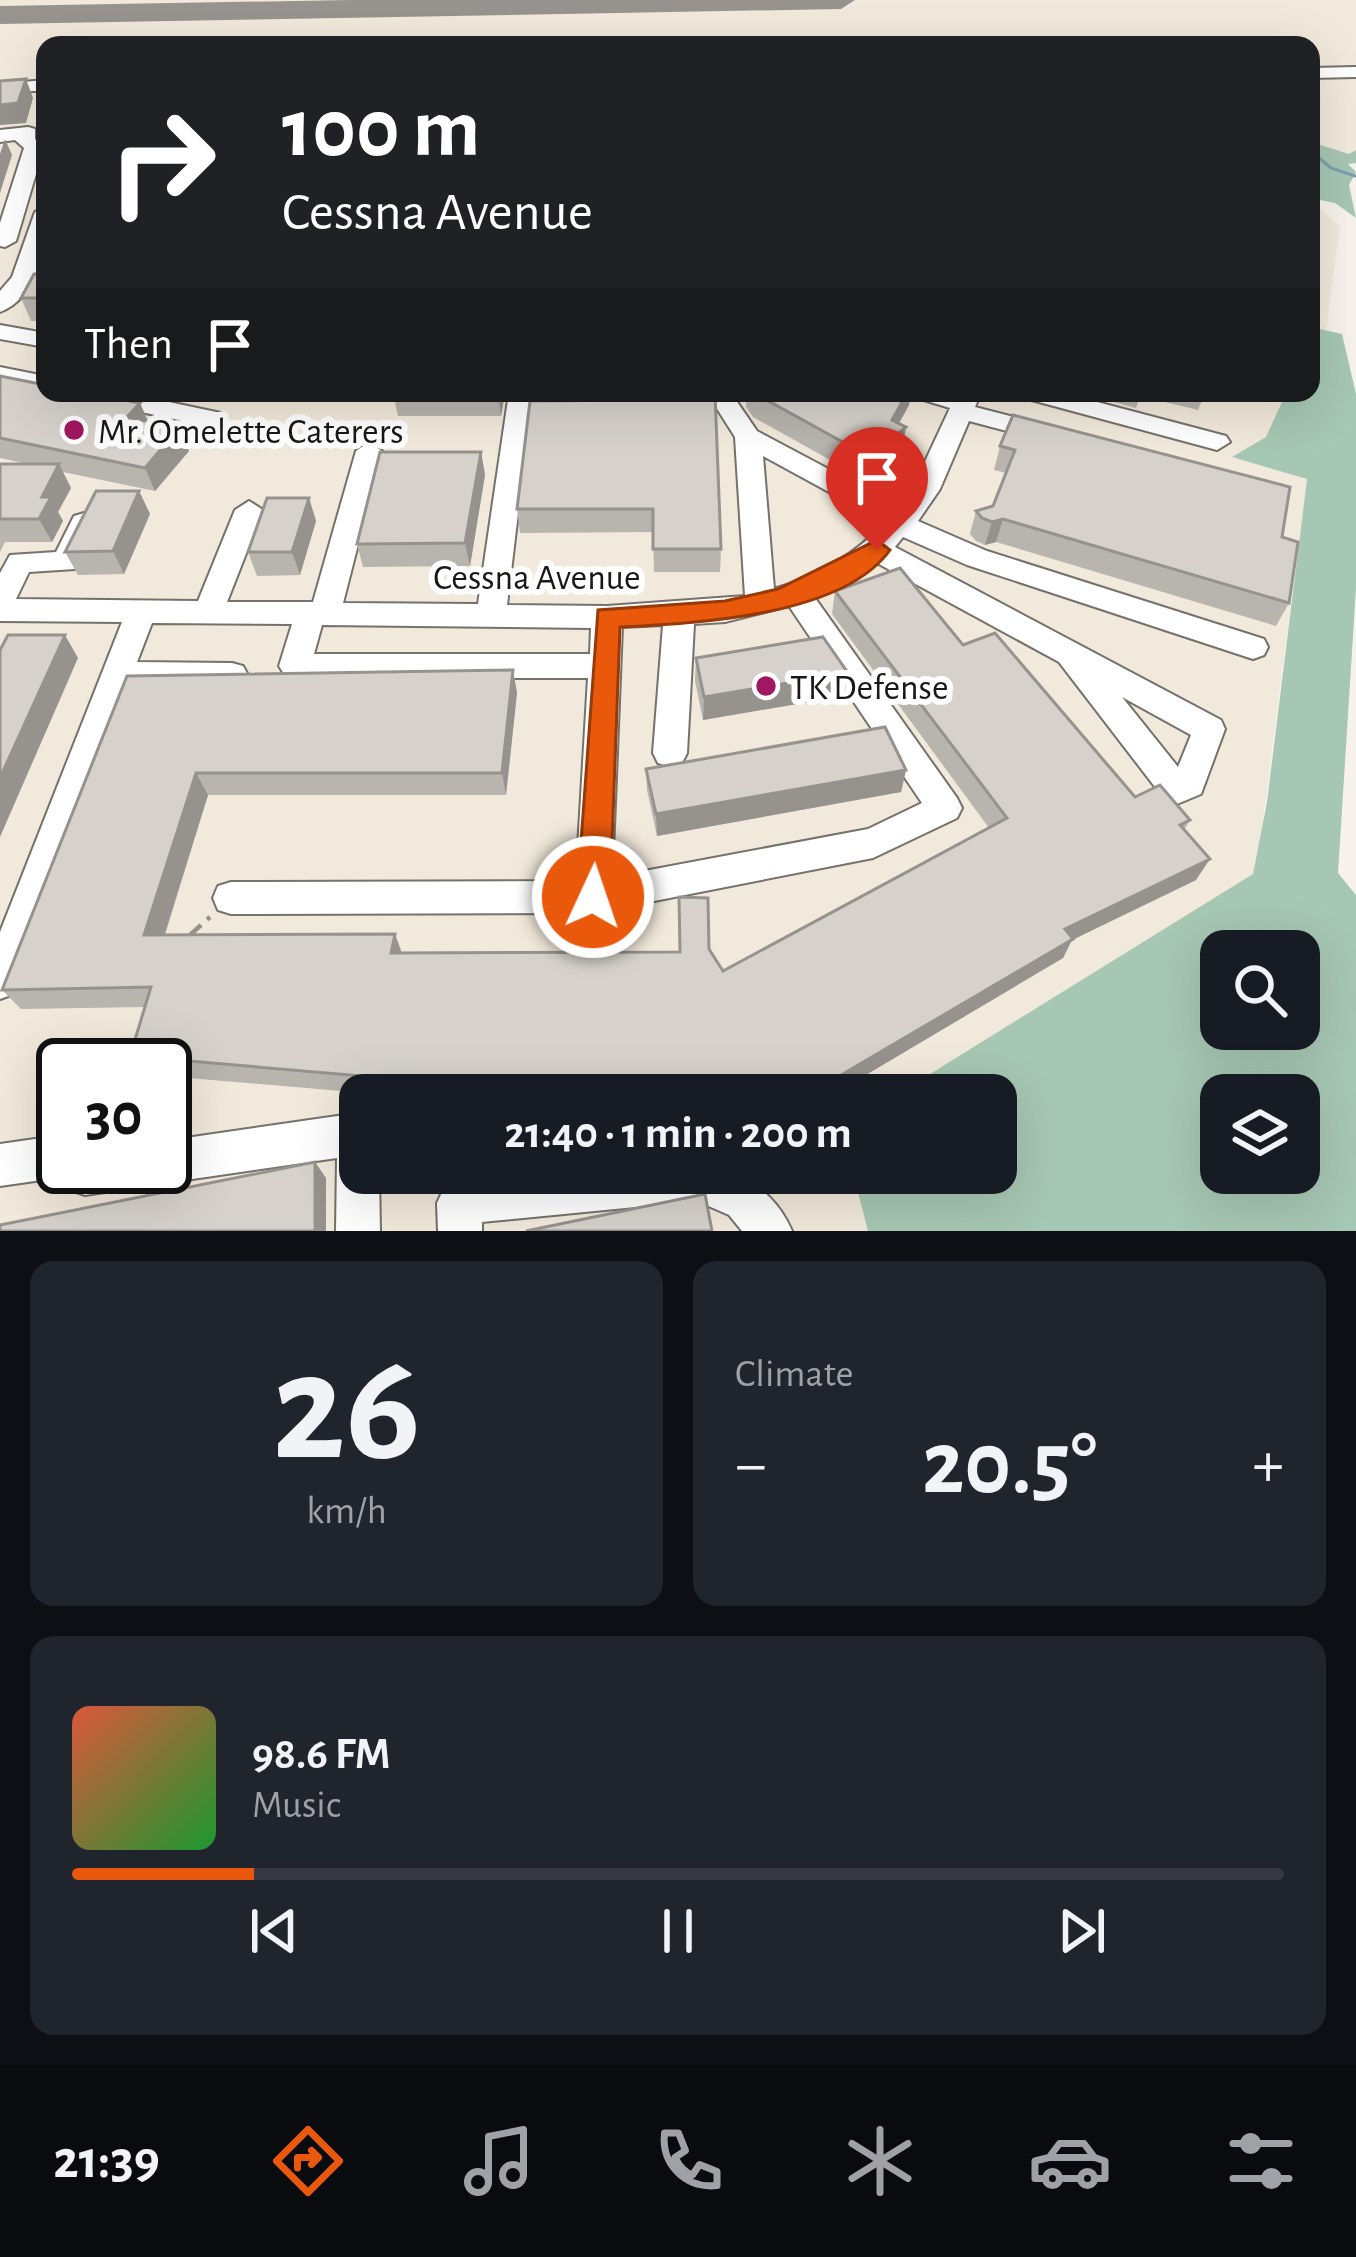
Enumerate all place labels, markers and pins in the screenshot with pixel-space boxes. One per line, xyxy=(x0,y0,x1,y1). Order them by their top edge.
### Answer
place label: Mr. Omelette Caterers xyxy=(98,414,404,450)
marker: Mr. Omelette Caterers xyxy=(61,417,87,443)
pin xyxy=(826,427,928,550)
place label: TK Defense xyxy=(790,670,948,706)
marker: TK Defense xyxy=(753,673,779,699)

